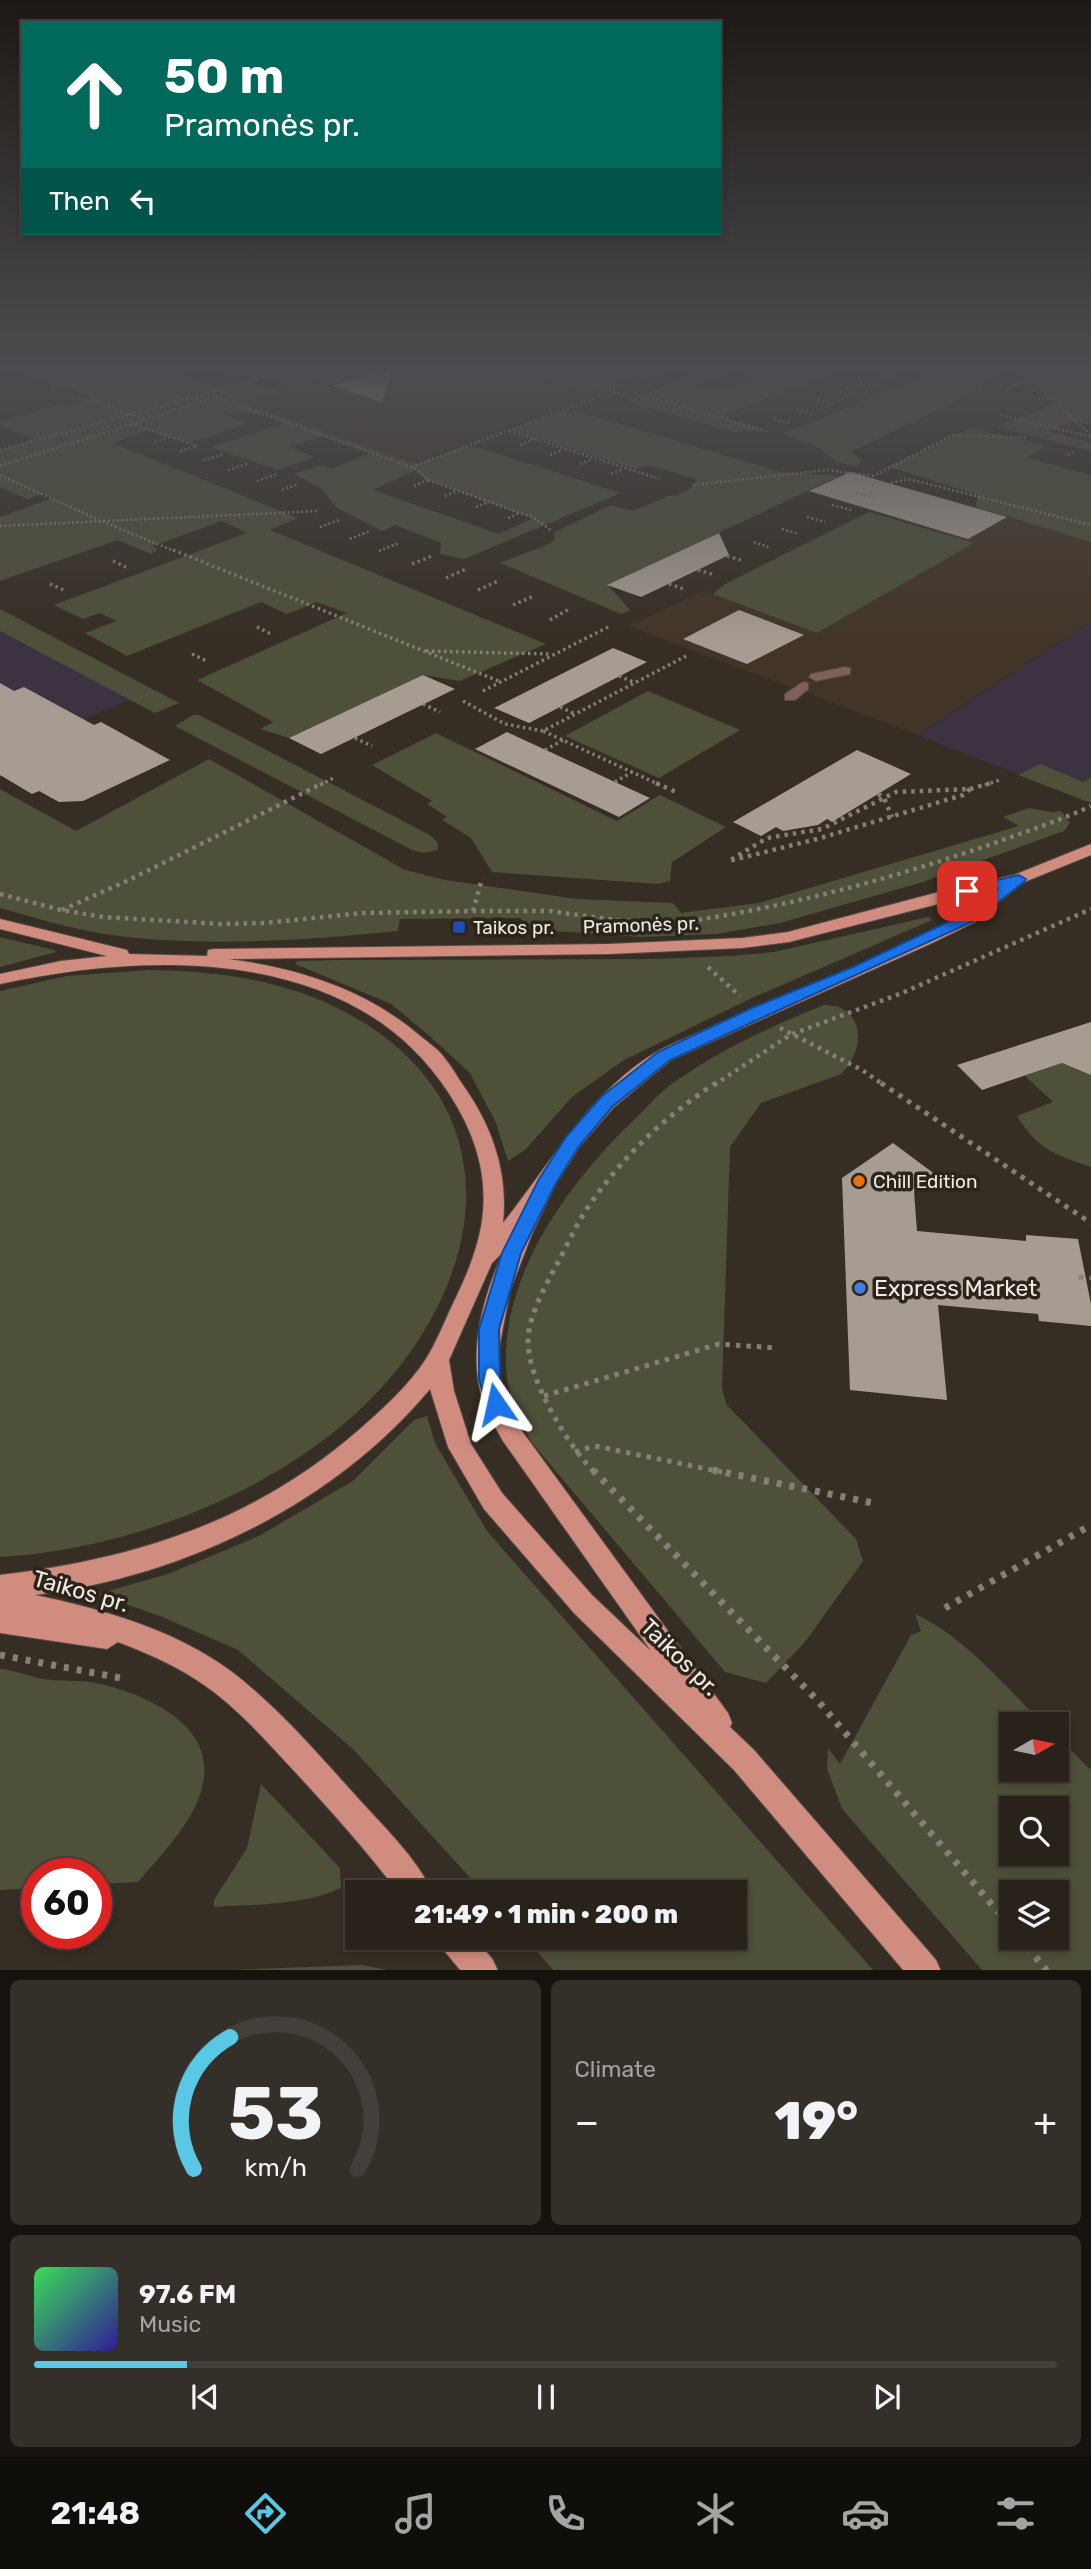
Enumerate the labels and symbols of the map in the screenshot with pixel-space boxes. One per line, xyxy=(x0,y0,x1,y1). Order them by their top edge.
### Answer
pin xyxy=(937,861,997,921)
street label: Pramonės pr. xyxy=(582,911,700,939)
place label: Taikos pr. xyxy=(473,916,554,939)
marker: Taikos pr. xyxy=(451,919,467,935)
place label: Chill Edition xyxy=(873,1170,977,1193)
marker: Chill Edition xyxy=(851,1173,867,1189)
place label: Express Market xyxy=(874,1274,1037,1302)
marker: Express Market xyxy=(852,1280,868,1296)
position arrow xyxy=(459,1367,533,1441)
street label: Taikos pr. xyxy=(30,1564,132,1618)
street label: Taikos pr. xyxy=(635,1613,725,1701)
north arrow xyxy=(999,1712,1069,1782)
speed limit sign: 60 xyxy=(21,1858,112,1949)

